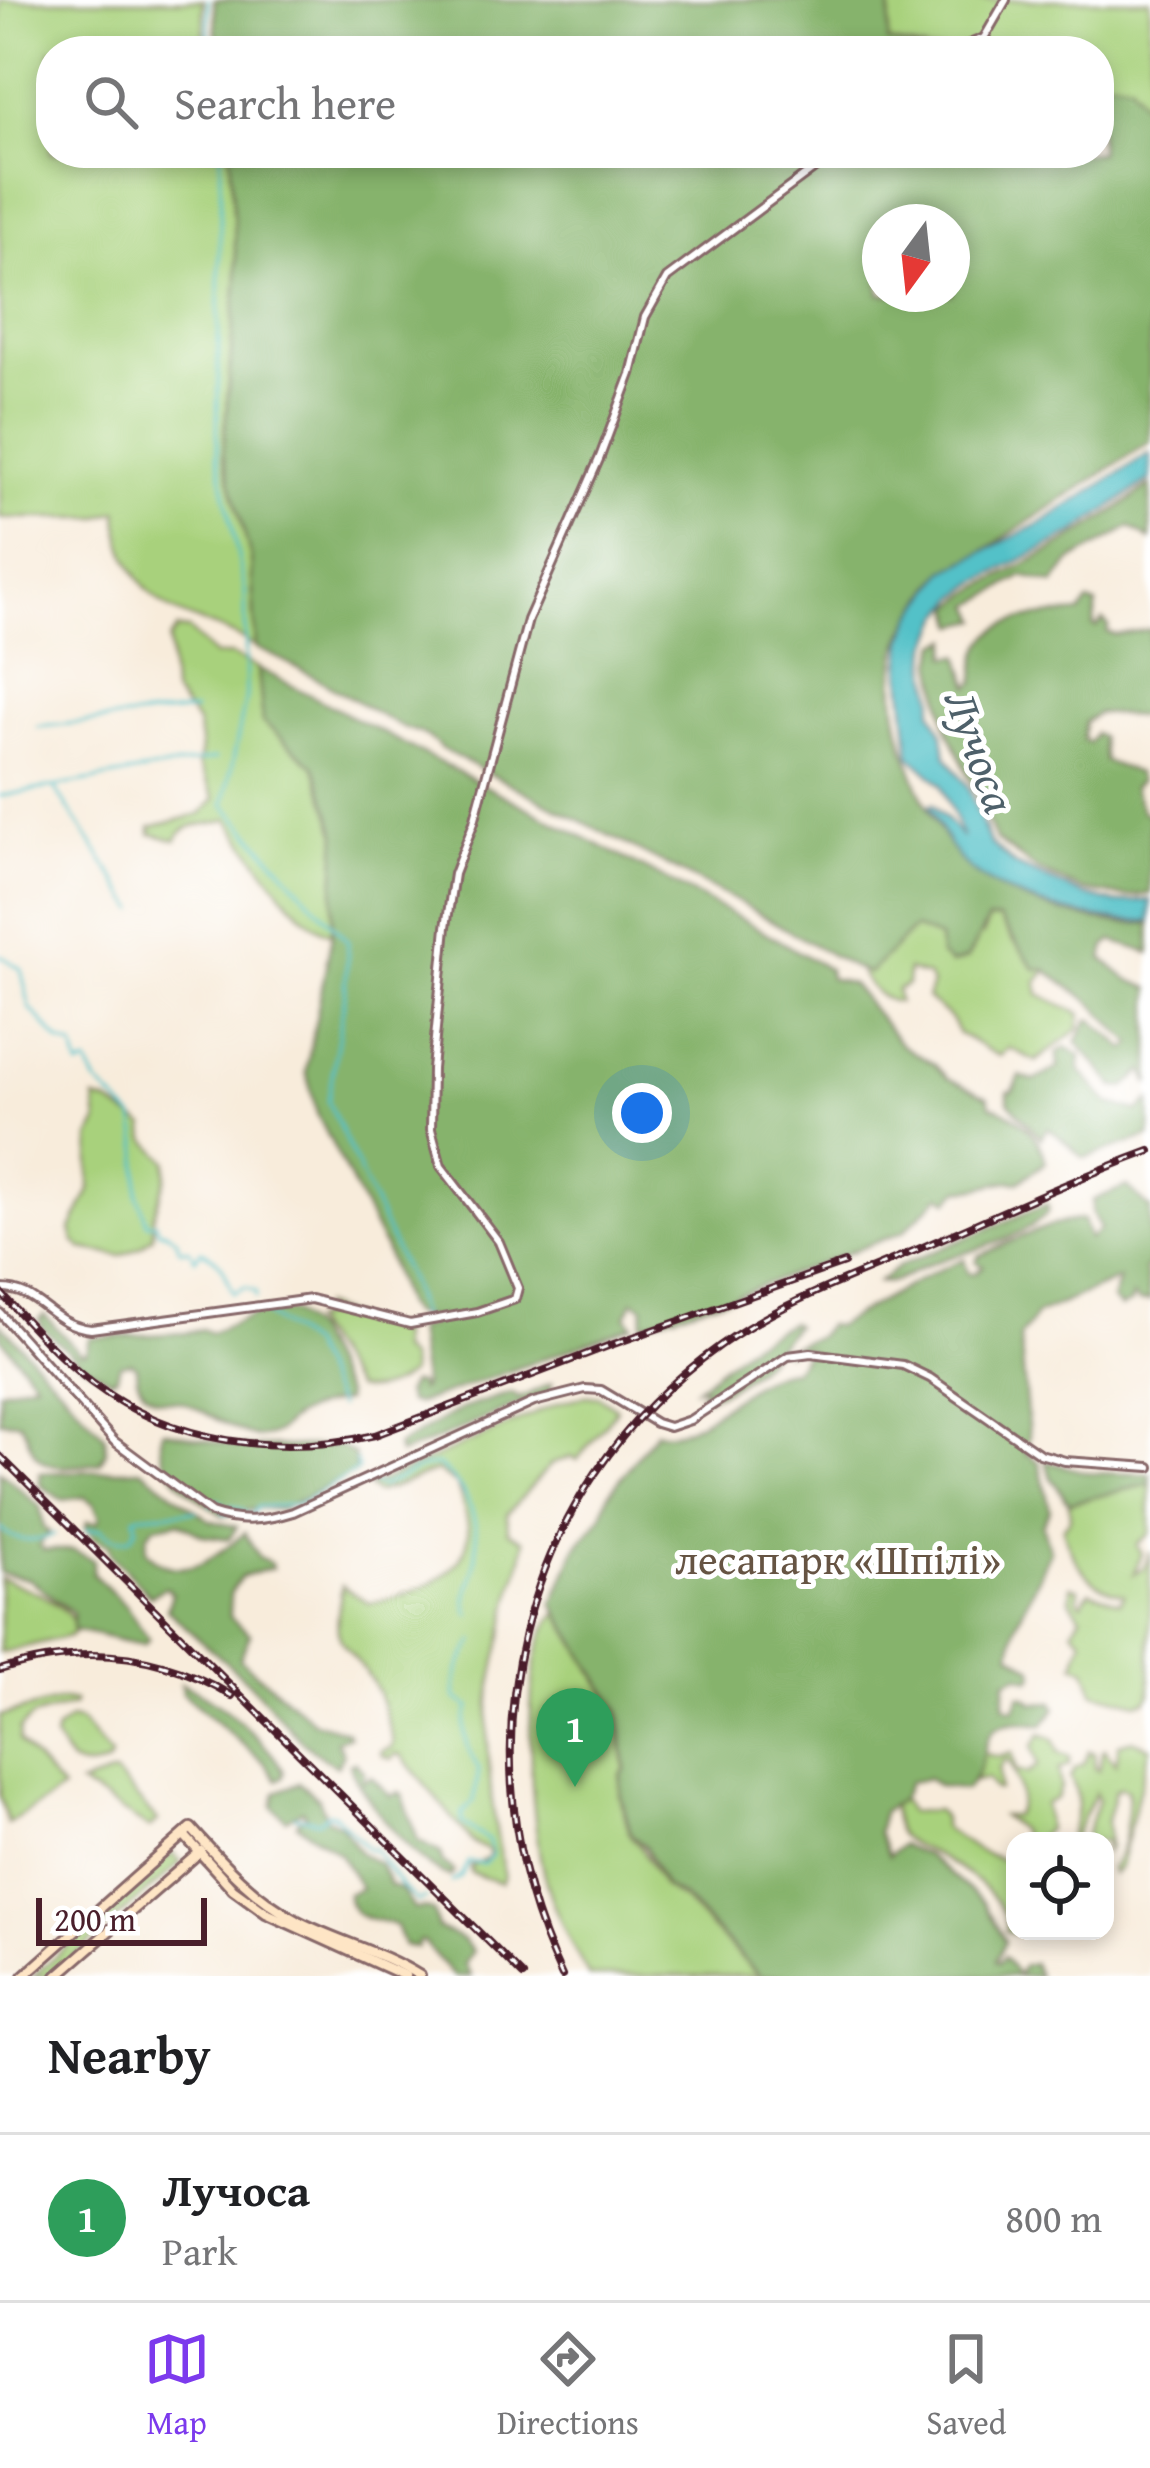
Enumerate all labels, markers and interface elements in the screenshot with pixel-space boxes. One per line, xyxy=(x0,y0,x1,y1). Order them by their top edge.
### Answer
search box xyxy=(36,36,1114,168)
icon: search xyxy=(78,69,144,135)
text: Search here xyxy=(174,70,396,135)
north arrow xyxy=(862,204,970,312)
water label: Лучоса xyxy=(929,681,1033,822)
your location xyxy=(612,1083,672,1143)
park label: лесапарк «Шпілі» xyxy=(675,1528,1001,1589)
pin: 1 xyxy=(536,1688,614,1787)
map controls xyxy=(1006,1832,1114,1940)
button: locate xyxy=(1006,1832,1114,1940)
scale bar xyxy=(36,1892,207,1945)
text: 200 m xyxy=(54,1895,136,1943)
text: Nearby xyxy=(48,2017,211,2092)
text: Лучоса xyxy=(162,2157,310,2222)
text: 1 xyxy=(77,2189,97,2246)
text: 800 m xyxy=(1005,2189,1102,2246)
text: Park xyxy=(162,2222,237,2279)
tab: Map xyxy=(144,2326,210,2446)
tab: Directions xyxy=(497,2326,639,2446)
tab: Saved xyxy=(926,2326,1006,2446)

